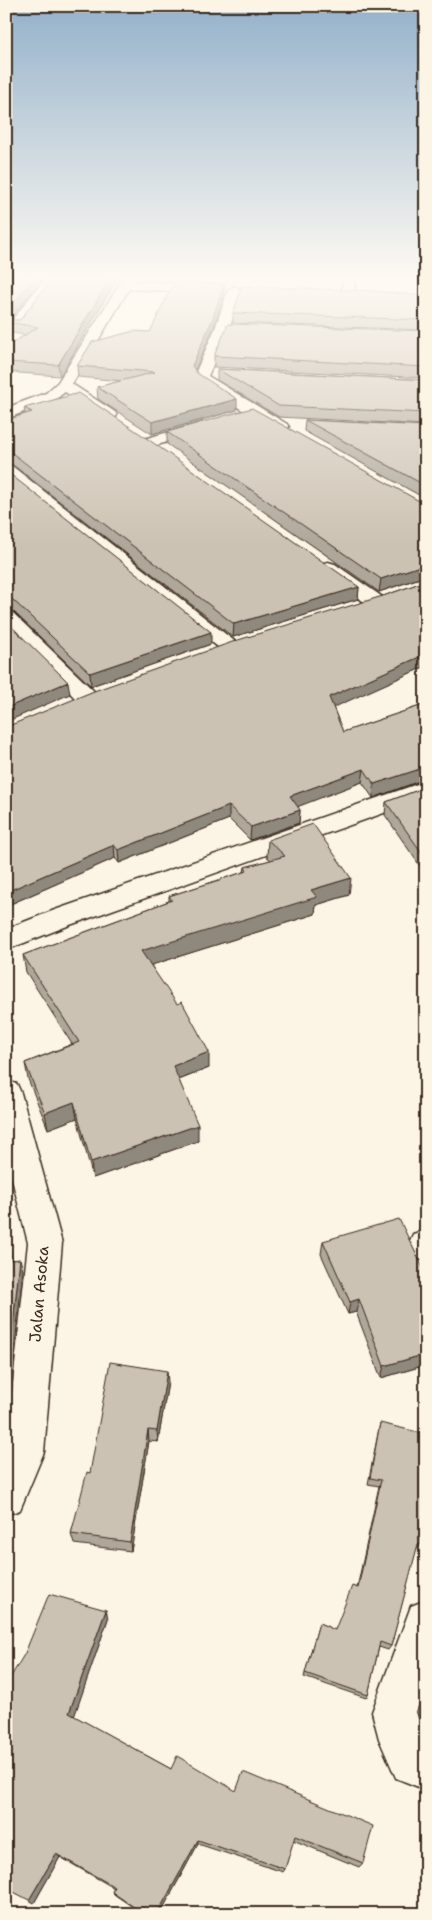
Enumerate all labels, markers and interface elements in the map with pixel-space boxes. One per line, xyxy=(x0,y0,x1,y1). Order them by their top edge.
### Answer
street label: Jalan Asoka xyxy=(24,1245,54,1343)

